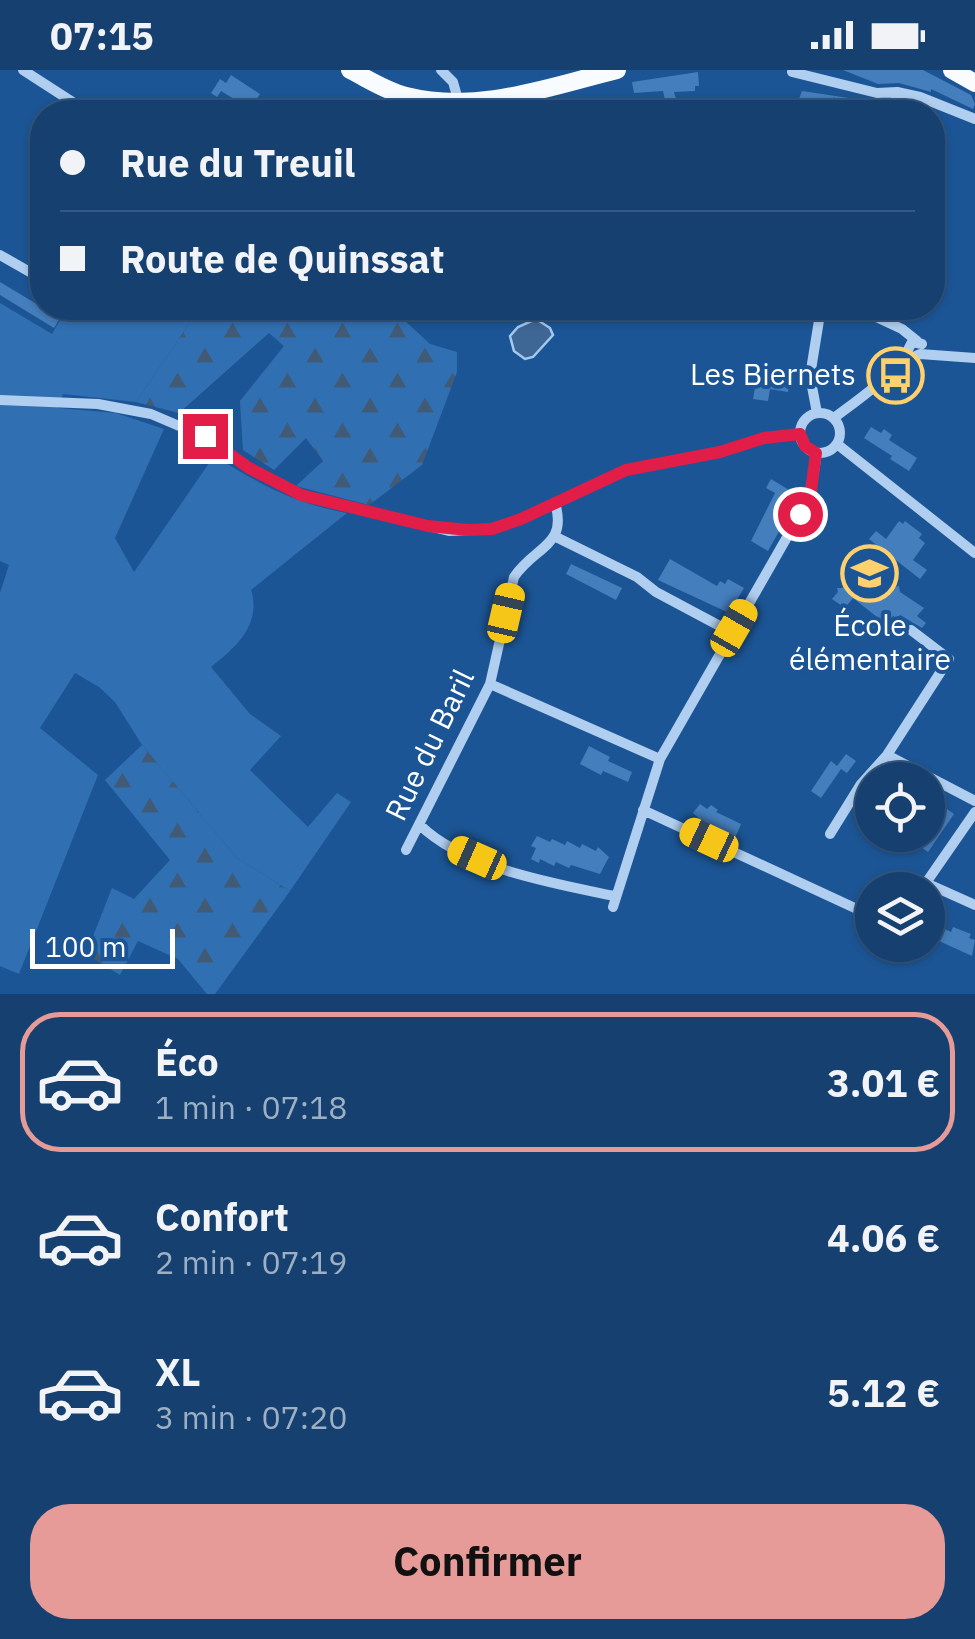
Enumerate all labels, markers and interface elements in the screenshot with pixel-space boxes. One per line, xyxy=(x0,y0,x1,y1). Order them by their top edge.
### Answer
text: 07:15 xyxy=(50,11,154,60)
text: Rue du Treuil xyxy=(120,138,355,187)
text: Route de Quinssat xyxy=(120,234,445,283)
bus stop icon: Les Biernets xyxy=(865,345,925,405)
place label: Les Biernets xyxy=(690,354,856,393)
route end xyxy=(183,414,228,459)
route start xyxy=(778,492,823,537)
school or university icon: École élémentaire xyxy=(840,543,900,603)
car xyxy=(485,580,527,646)
car xyxy=(706,595,762,661)
place label: École élémentaire xyxy=(789,605,951,678)
street label: Rue du Baril xyxy=(375,662,482,826)
map controls xyxy=(855,762,945,962)
button: locate xyxy=(855,762,945,852)
car xyxy=(675,814,743,866)
car xyxy=(443,832,511,884)
button: layers xyxy=(855,872,945,962)
scale bar xyxy=(30,924,175,968)
text: 100 m xyxy=(45,928,126,965)
icon: car xyxy=(35,1037,125,1127)
text: Éco xyxy=(155,1037,219,1086)
text: 3.01 € xyxy=(827,1058,940,1107)
text: 1 min · 07:18 xyxy=(155,1086,348,1128)
icon: car xyxy=(35,1192,125,1282)
text: Confort xyxy=(155,1192,289,1241)
text: 4.06 € xyxy=(827,1213,940,1262)
text: 2 min · 07:19 xyxy=(155,1241,348,1283)
icon: car xyxy=(35,1347,125,1437)
text: XL xyxy=(155,1347,201,1396)
text: 5.12 € xyxy=(827,1368,940,1417)
text: 3 min · 07:20 xyxy=(155,1396,348,1438)
button: Confirmer xyxy=(30,1504,945,1619)

